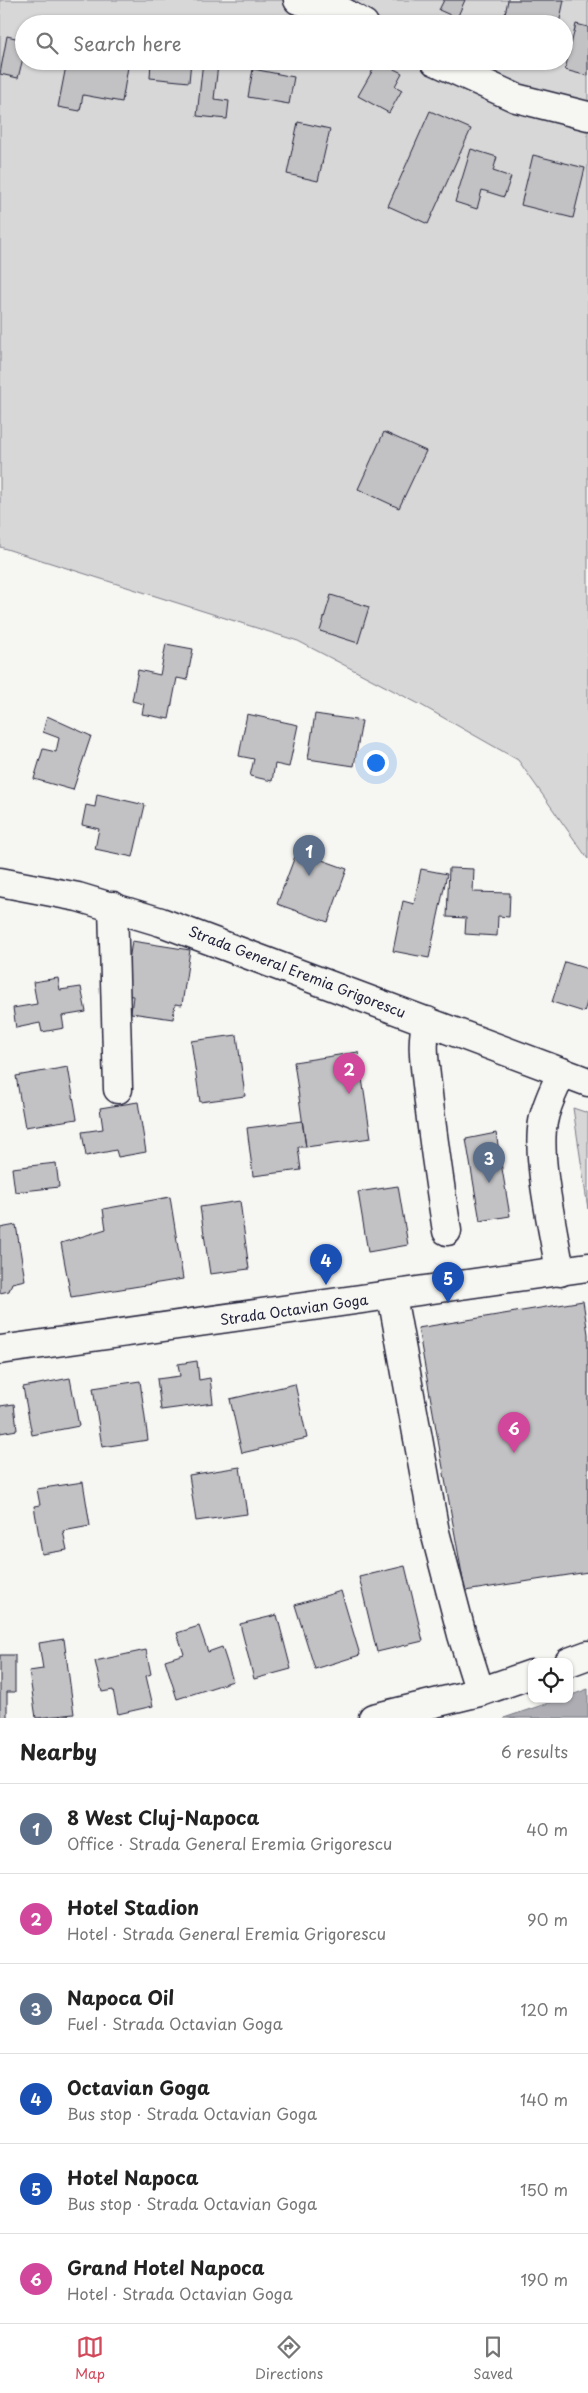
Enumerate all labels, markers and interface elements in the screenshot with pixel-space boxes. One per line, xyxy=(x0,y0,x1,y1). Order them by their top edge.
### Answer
search box xyxy=(15,15,573,70)
icon: search xyxy=(33,29,61,57)
text: Search here xyxy=(73,29,182,57)
your location xyxy=(363,750,389,776)
pin: 1 xyxy=(293,835,325,876)
street label: Strada General Eremia Grigorescu xyxy=(186,920,409,1023)
pin: 2 xyxy=(333,1053,365,1094)
pin: 3 xyxy=(473,1142,505,1183)
pin: 4 xyxy=(310,1244,342,1285)
pin: 5 xyxy=(432,1262,464,1303)
street label: Strada Octavian Goga xyxy=(219,1289,370,1330)
pin: 6 xyxy=(498,1412,530,1453)
map controls xyxy=(528,1658,573,1703)
button: locate xyxy=(528,1658,573,1703)
text: Nearby xyxy=(20,1735,97,1767)
text: 6 results xyxy=(501,1739,568,1763)
text: 8 West Cluj-Napoca xyxy=(67,1803,259,1831)
text: 1 xyxy=(32,1817,40,1841)
text: 40 m xyxy=(526,1817,568,1841)
text: Office · Strada General Eremia Grigorescu xyxy=(67,1831,392,1855)
text: Hotel Stadion xyxy=(67,1893,199,1921)
text: 2 xyxy=(30,1907,42,1931)
text: 90 m xyxy=(527,1907,568,1931)
text: Hotel · Strada General Eremia Grigorescu xyxy=(67,1921,386,1945)
text: Napoca Oil xyxy=(67,1983,174,2011)
text: 3 xyxy=(31,1997,41,2021)
text: 120 m xyxy=(521,1997,568,2021)
text: Fuel · Strada Octavian Goga xyxy=(67,2011,283,2035)
text: Octavian Goga xyxy=(67,2073,210,2101)
text: 4 xyxy=(31,2087,41,2111)
text: 140 m xyxy=(520,2087,568,2111)
text: Bus stop · Strada Octavian Goga xyxy=(67,2101,317,2125)
text: Hotel Napoca xyxy=(67,2163,199,2191)
text: 5 xyxy=(31,2177,41,2201)
text: 150 m xyxy=(520,2177,568,2201)
text: Bus stop · Strada Octavian Goga xyxy=(67,2191,317,2215)
text: Grand Hotel Napoca xyxy=(67,2253,265,2281)
text: 6 xyxy=(30,2267,42,2291)
text: 190 m xyxy=(520,2267,568,2291)
text: Hotel · Strada Octavian Goga xyxy=(67,2281,293,2305)
tab: Map xyxy=(75,2333,105,2384)
tab: Directions xyxy=(255,2333,323,2384)
tab: Saved xyxy=(473,2333,513,2384)

